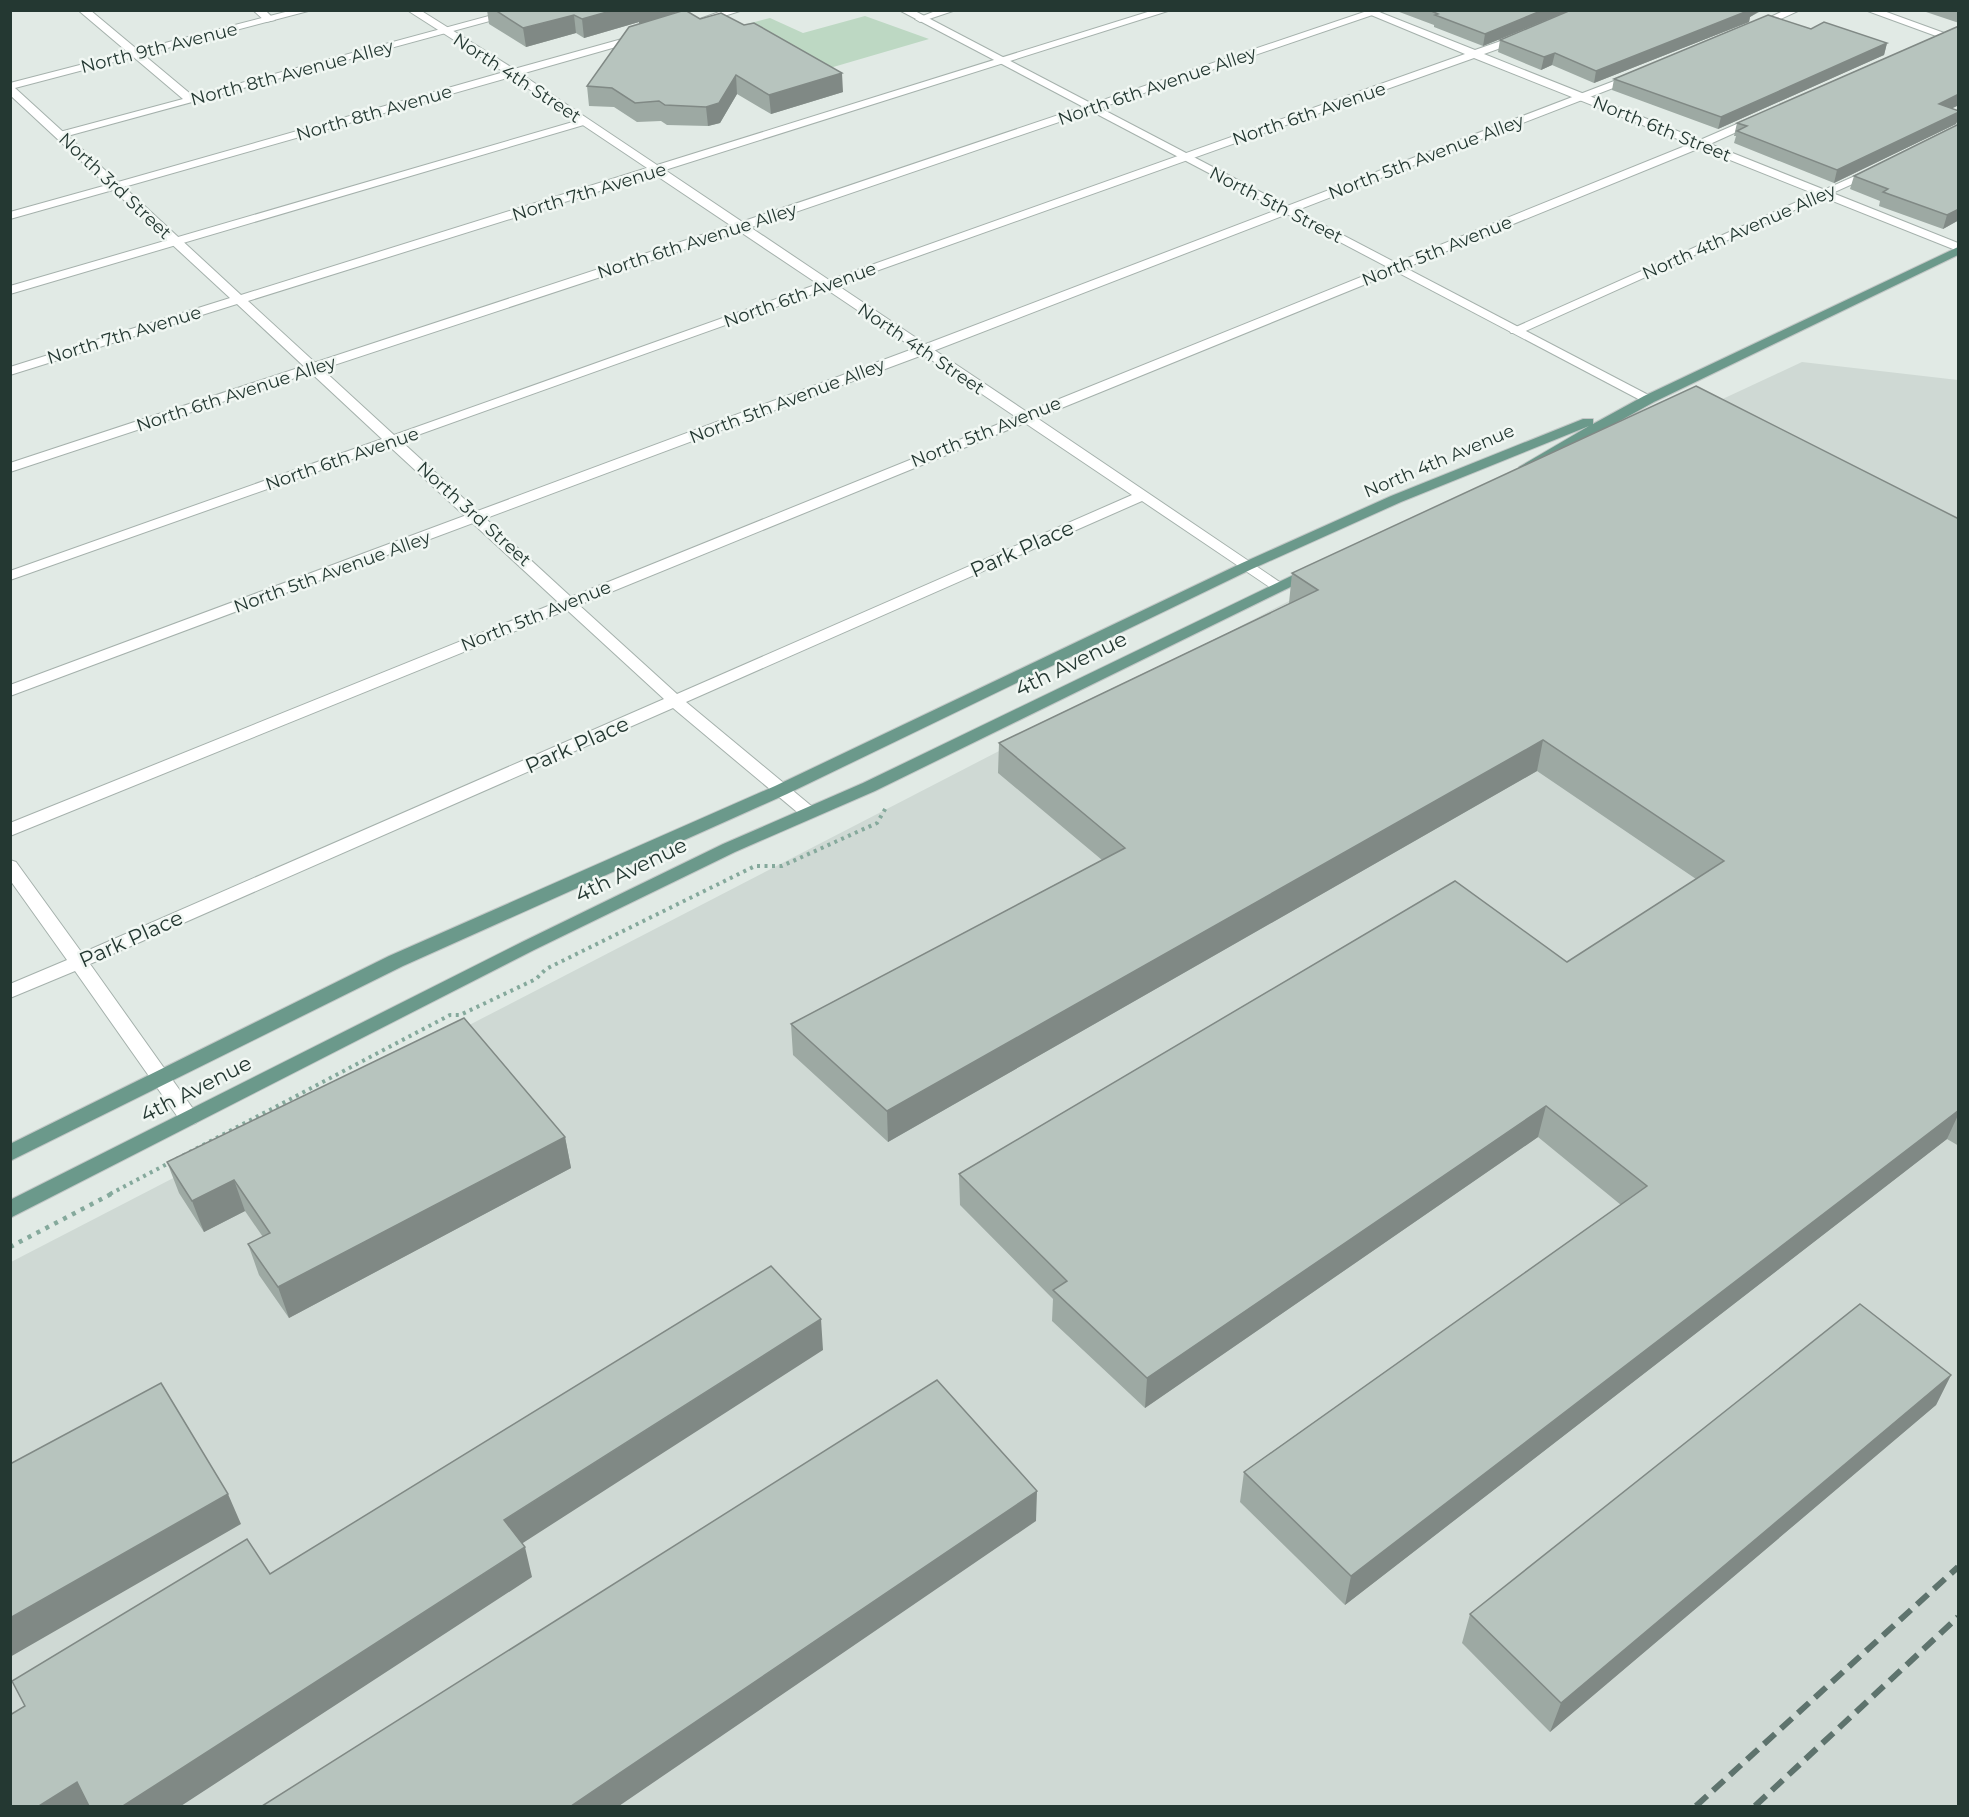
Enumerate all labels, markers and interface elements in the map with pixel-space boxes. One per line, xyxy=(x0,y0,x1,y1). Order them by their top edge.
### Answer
street label: North 9th Avenue xyxy=(78,18,240,78)
street label: North 4th Street xyxy=(449,28,585,128)
street label: North 8th Avenue Alley xyxy=(188,35,396,111)
street label: North 6th Avenue Alley xyxy=(1055,42,1259,130)
street label: North 6th Avenue xyxy=(1229,77,1389,151)
street label: North 8th Avenue xyxy=(293,80,455,146)
street label: North 6th Street xyxy=(1590,91,1734,167)
street label: North 5th Avenue Alley xyxy=(1325,109,1527,204)
street label: North 3rd Street xyxy=(54,128,176,244)
street label: North 7th Avenue xyxy=(509,158,669,226)
street label: North 5th Street xyxy=(1206,162,1346,248)
street label: North 4th Avenue Alley xyxy=(1639,179,1839,285)
street label: North 6th Avenue Alley xyxy=(594,198,800,284)
street label: North 5th Avenue xyxy=(1359,211,1515,291)
street label: North 6th Avenue xyxy=(721,257,879,333)
street label: North 4th Street xyxy=(853,298,989,400)
street label: North 7th Avenue xyxy=(44,301,204,369)
street label: North 6th Avenue Alley xyxy=(133,351,339,437)
street label: North 5th Avenue Alley xyxy=(686,353,888,448)
street label: North 5th Avenue xyxy=(908,392,1064,472)
street label: North 4th Avenue xyxy=(1360,419,1518,503)
street label: North 6th Avenue xyxy=(262,422,422,496)
street label: North 3rd Street xyxy=(412,457,536,571)
street label: Park Place xyxy=(966,515,1078,583)
street label: North 5th Avenue Alley xyxy=(231,526,434,618)
street label: North 5th Avenue xyxy=(458,576,614,656)
street label: 4th Avenue xyxy=(1011,626,1131,701)
street label: Park Place xyxy=(521,711,633,779)
street label: 4th Avenue xyxy=(571,832,691,907)
street label: Park Place xyxy=(75,905,187,973)
street label: 4th Avenue xyxy=(136,1050,256,1127)

